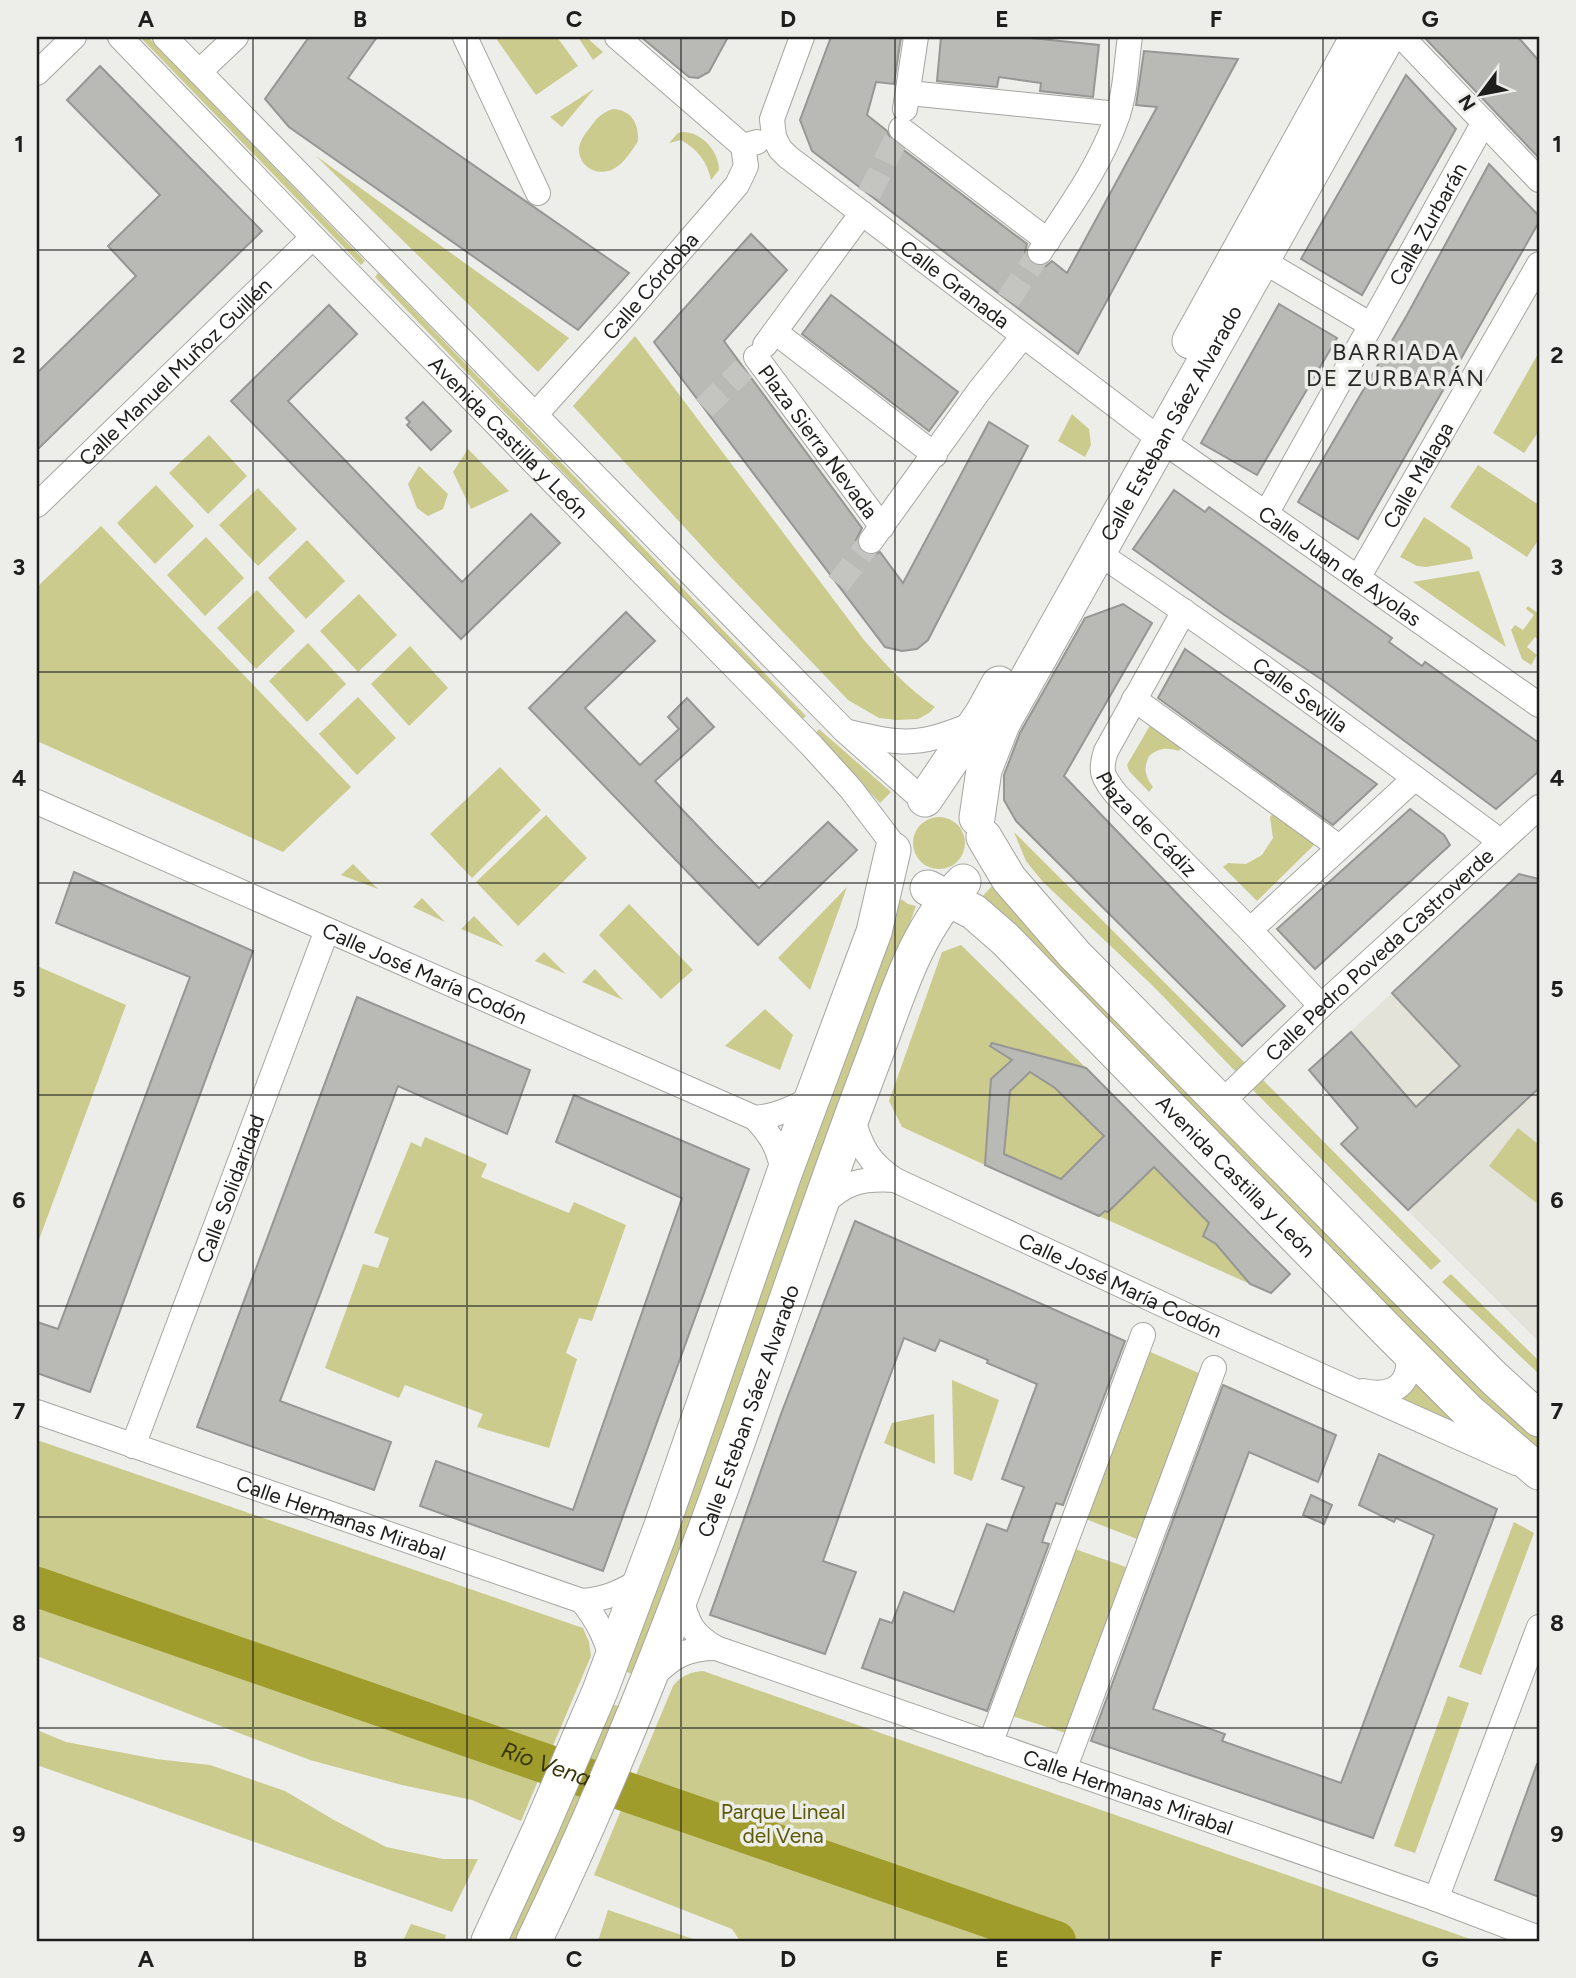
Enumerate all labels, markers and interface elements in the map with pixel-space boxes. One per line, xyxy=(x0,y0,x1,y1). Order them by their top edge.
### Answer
text: A xyxy=(138,5,155,33)
text: B xyxy=(353,5,367,33)
text: C xyxy=(566,5,583,33)
text: D xyxy=(780,5,796,33)
text: E xyxy=(995,5,1009,33)
text: F xyxy=(1210,5,1223,33)
text: G xyxy=(1421,5,1439,33)
north arrow xyxy=(1446,60,1516,130)
text: N xyxy=(1453,90,1481,115)
text: 1 xyxy=(14,130,24,158)
text: 1 xyxy=(1552,130,1562,158)
street label: Calle Zurbarán xyxy=(1383,158,1471,290)
street label: Calle Córdoba xyxy=(597,227,703,345)
street label: Calle Granada xyxy=(895,234,1015,333)
street label: Calle Manuel Muñoz Guillén xyxy=(73,272,276,470)
street label: Calle Esteban Sáez Alvarado xyxy=(1095,301,1247,545)
district label: BARRIADA DE ZURBARÁN xyxy=(1306,338,1486,392)
text: 2 xyxy=(12,341,26,369)
text: 2 xyxy=(1550,341,1564,369)
street label: Avenida Castilla y León xyxy=(424,351,594,523)
street label: Plaza Sierra Nevada xyxy=(753,360,884,523)
street label: Calle Málaga xyxy=(1377,417,1458,533)
street label: Calle Juan de Ayolas xyxy=(1254,500,1426,631)
text: 3 xyxy=(13,553,25,581)
text: 3 xyxy=(1551,553,1563,581)
street label: Calle Sevilla xyxy=(1248,651,1353,737)
text: 4 xyxy=(12,764,26,792)
text: 4 xyxy=(1550,764,1564,792)
street label: Plaza de Cádiz xyxy=(1091,767,1203,882)
street label: Calle Pedro Poveda Castroverde xyxy=(1260,843,1498,1066)
street label: Calle José María Codón xyxy=(319,917,531,1029)
text: 5 xyxy=(12,975,26,1003)
text: 5 xyxy=(1550,975,1564,1003)
street label: Avenida Castilla y León xyxy=(1152,1089,1321,1262)
street label: Calle Solidaridad xyxy=(190,1111,269,1266)
text: 6 xyxy=(12,1186,26,1214)
text: 6 xyxy=(1550,1186,1564,1214)
street label: Calle José María Codón xyxy=(1015,1227,1226,1342)
street label: Calle Esteban Sáez Alvarado xyxy=(691,1281,804,1541)
text: 7 xyxy=(13,1397,26,1425)
text: 7 xyxy=(1551,1397,1564,1425)
street label: Calle Hermanas Mirabal xyxy=(233,1470,449,1565)
text: 8 xyxy=(12,1609,26,1637)
text: 8 xyxy=(1550,1609,1564,1637)
water label: Río Vena xyxy=(498,1735,595,1792)
street label: Calle Hermanas Mirabal xyxy=(1020,1744,1236,1840)
park label: Parque Lineal del Vena xyxy=(721,1799,845,1848)
text: 9 xyxy=(12,1820,26,1848)
text: 9 xyxy=(1550,1820,1564,1848)
text: A xyxy=(138,1945,155,1973)
text: B xyxy=(353,1945,367,1973)
text: C xyxy=(566,1945,583,1973)
text: D xyxy=(780,1945,796,1973)
text: E xyxy=(995,1945,1009,1973)
text: F xyxy=(1210,1945,1223,1973)
text: G xyxy=(1421,1945,1439,1973)

